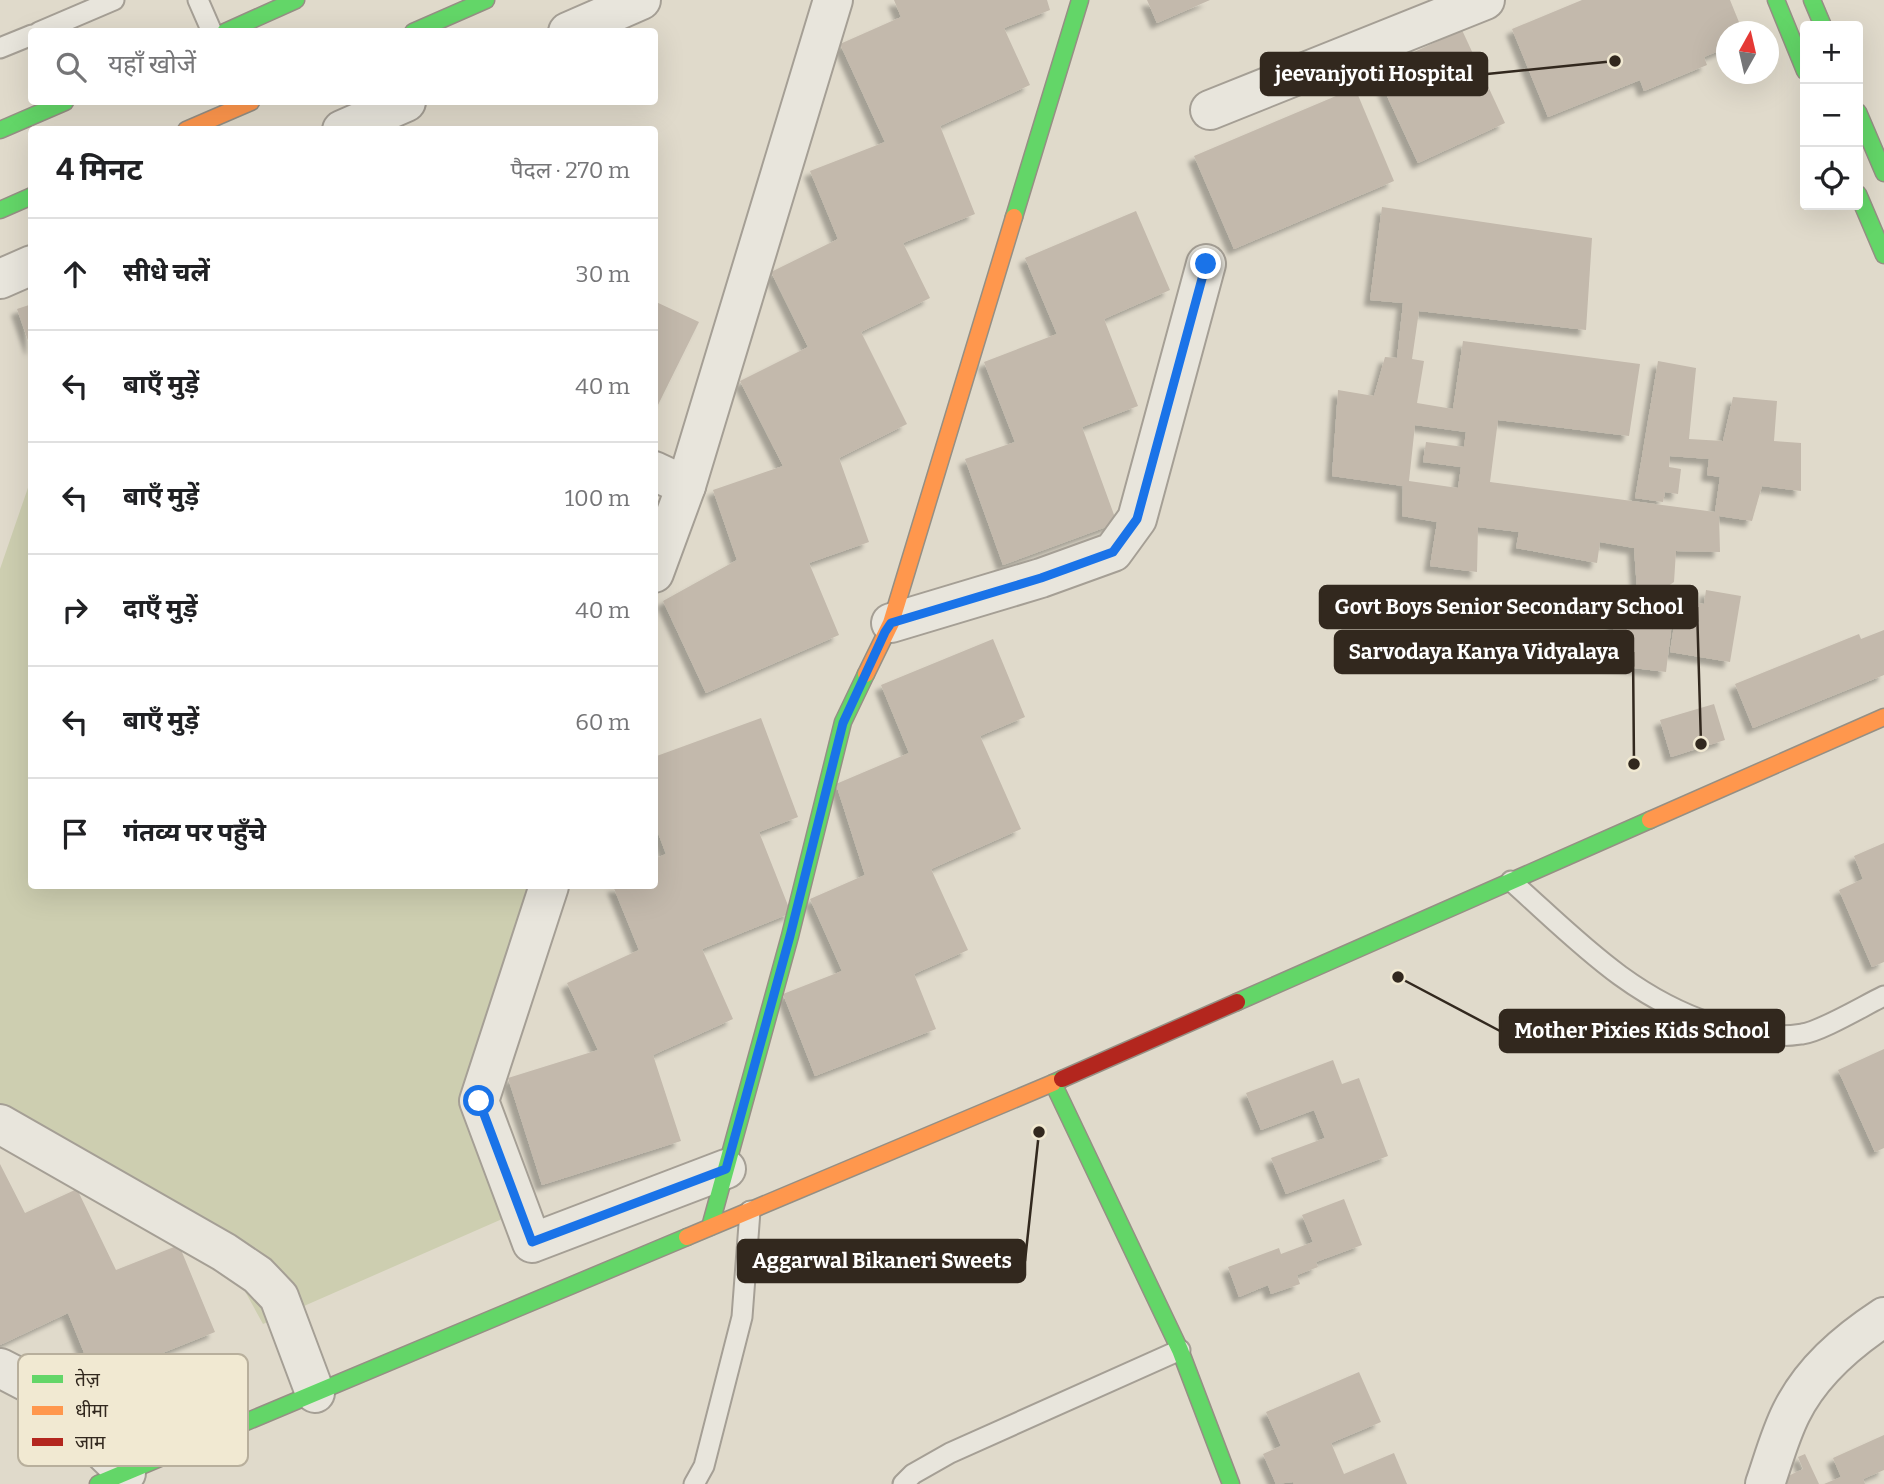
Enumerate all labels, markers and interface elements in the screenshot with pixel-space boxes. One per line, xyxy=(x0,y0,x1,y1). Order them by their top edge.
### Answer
north arrow xyxy=(1716,21,1779,84)
map controls xyxy=(1800,21,1863,210)
button: + xyxy=(1800,21,1863,84)
search box xyxy=(28,28,658,105)
icon: search xyxy=(52,48,90,86)
text: यहाँ खोजें xyxy=(108,49,196,80)
callout: jeevanjyoti Hospital xyxy=(1261,53,1487,95)
text: jeevanjyoti Hospital xyxy=(1273,61,1473,87)
button: − xyxy=(1800,84,1863,147)
button: locate xyxy=(1800,147,1863,210)
text: 4 मिनट xyxy=(56,152,143,188)
text: पैदल · 270 m xyxy=(510,156,630,184)
route end xyxy=(1190,248,1221,279)
icon: ahead xyxy=(56,255,94,293)
text: सीधे चलें xyxy=(123,257,210,288)
text: 30 m xyxy=(576,260,630,288)
icon: left xyxy=(56,367,94,405)
text: बाएँ मुड़ें xyxy=(123,369,199,400)
text: 40 m xyxy=(575,372,630,400)
icon: left xyxy=(56,479,94,517)
text: बाएँ मुड़ें xyxy=(123,481,199,512)
text: 100 m xyxy=(565,484,630,512)
callout: Govt Boys Senior Secondary School xyxy=(1320,586,1697,628)
icon: right xyxy=(56,591,94,629)
text: दाएँ मुड़ें xyxy=(123,593,198,624)
text: Govt Boys Senior Secondary School xyxy=(1335,594,1684,620)
text: 40 m xyxy=(575,596,630,624)
callout: Sarvodaya Kanya Vidyalaya xyxy=(1335,631,1633,673)
text: Sarvodaya Kanya Vidyalaya xyxy=(1349,639,1620,665)
icon: left xyxy=(56,703,94,741)
text: बाएँ मुड़ें xyxy=(123,705,199,736)
text: 60 m xyxy=(575,708,630,736)
icon: arrive xyxy=(56,815,94,853)
text: गंतव्य पर पहुँचे xyxy=(123,817,266,848)
callout: Mother Pixies Kids School xyxy=(1500,1010,1784,1052)
text: Mother Pixies Kids School xyxy=(1514,1018,1770,1044)
route start xyxy=(463,1085,494,1116)
callout: Aggarwal Bikaneri Sweets xyxy=(738,1240,1025,1282)
text: Aggarwal Bikaneri Sweets xyxy=(752,1248,1012,1274)
legend xyxy=(18,1354,248,1466)
text: तेज़ xyxy=(75,1368,101,1391)
text: धीमा xyxy=(75,1399,109,1422)
text: जाम xyxy=(75,1431,106,1454)

